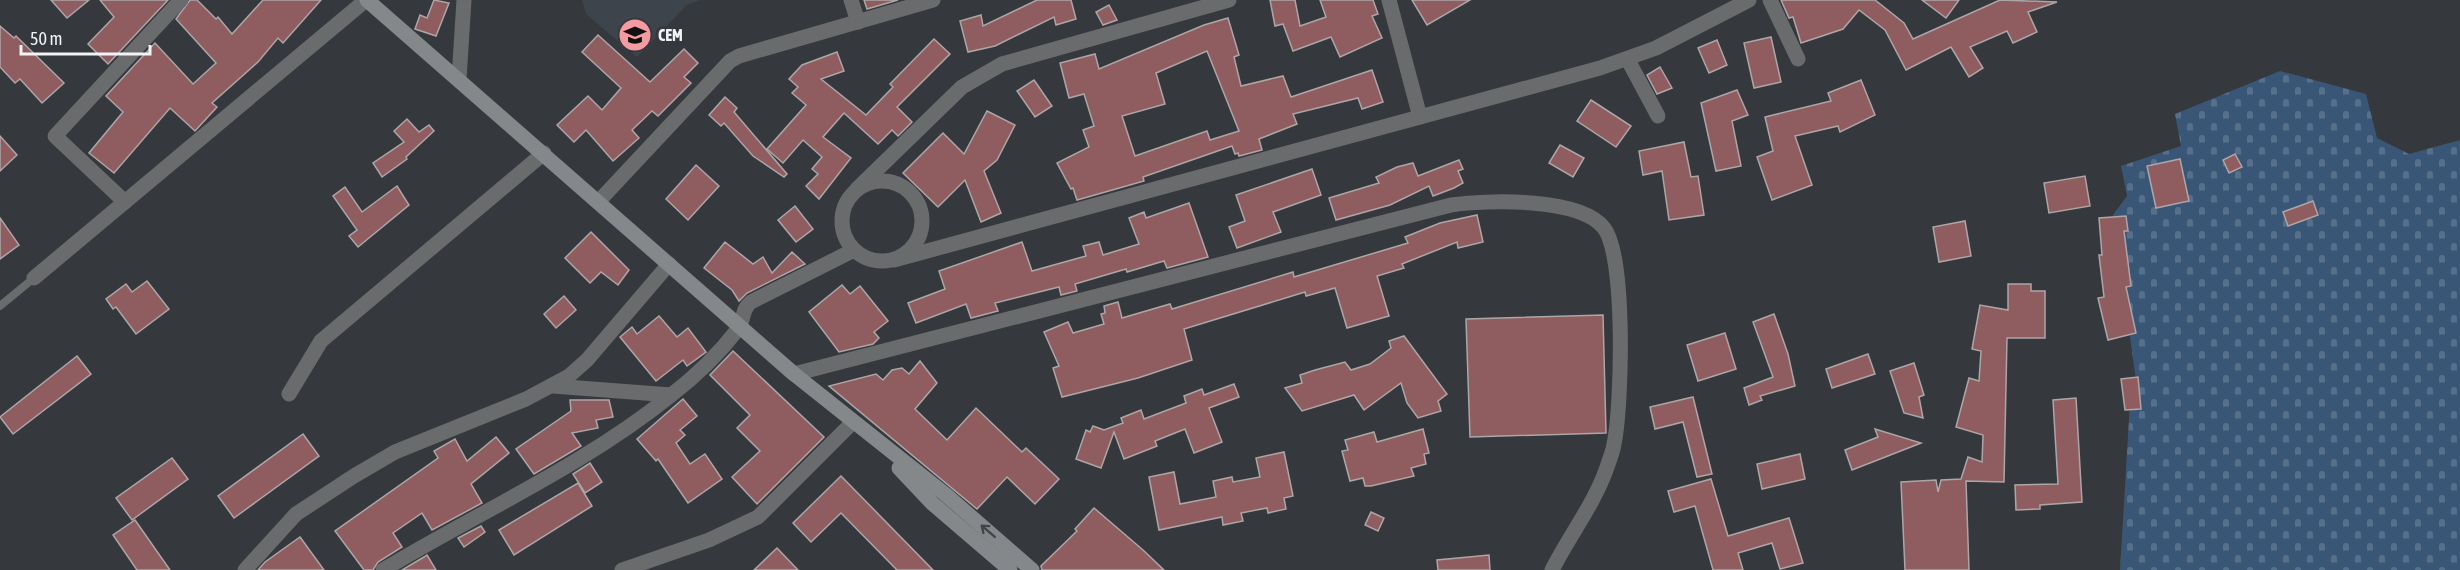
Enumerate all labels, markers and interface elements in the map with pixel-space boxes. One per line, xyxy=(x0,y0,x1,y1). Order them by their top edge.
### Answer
school or university icon: CEM xyxy=(617,17,653,53)
scale bar xyxy=(21,18,150,56)
place label: CEM xyxy=(658,26,683,44)
text: 50 m xyxy=(30,28,62,49)
one-way arrow xyxy=(980,525,996,538)

